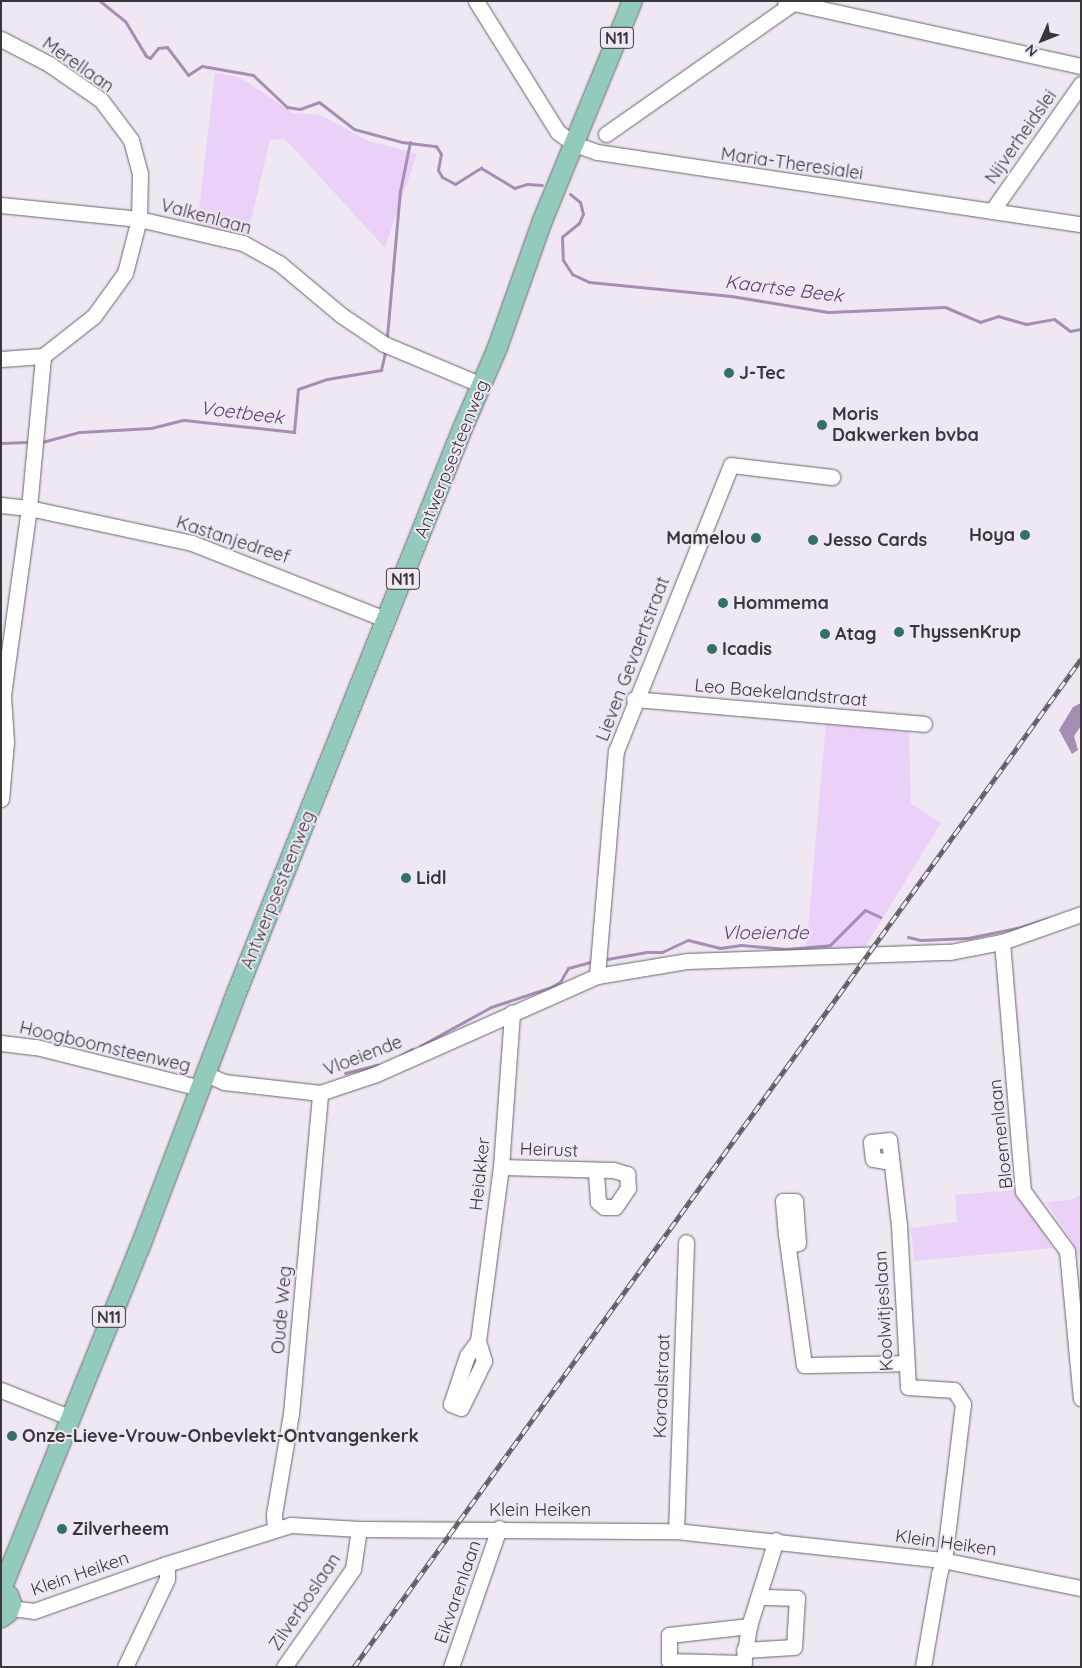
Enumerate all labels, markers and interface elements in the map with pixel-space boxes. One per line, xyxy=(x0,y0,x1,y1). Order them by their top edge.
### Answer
north arrow xyxy=(1017,15,1067,65)
road number: N11 xyxy=(600,24,634,52)
street label: Merellaan xyxy=(38,33,118,97)
text: N xyxy=(1021,40,1041,60)
street label: Nijverheidslei xyxy=(981,86,1061,188)
street label: Maria-Theresialei xyxy=(719,143,865,185)
street label: Valkenlaan xyxy=(158,195,254,239)
water label: Kaartse Beek xyxy=(724,270,844,308)
place label: J-Tec xyxy=(739,362,785,384)
marker: J-Tec xyxy=(723,367,735,379)
street label: Antwerpsesteenweg xyxy=(410,377,494,541)
water label: Voetbeek xyxy=(199,397,285,429)
place label: Moris Dakwerken bvba xyxy=(832,404,979,446)
marker: Moris Dakwerken bvba xyxy=(816,419,828,431)
street label: Kastanjedreef xyxy=(173,511,293,569)
place label: Hoya xyxy=(969,524,1015,546)
place label: Mamelou xyxy=(666,527,746,549)
place label: Jesso Cards xyxy=(823,529,927,551)
marker: Hoya xyxy=(1019,529,1031,541)
marker: Mamelou xyxy=(750,532,762,544)
marker: Jesso Cards xyxy=(807,534,819,546)
road number: N11 xyxy=(386,566,420,592)
street label: Lieven Gevaertstraat xyxy=(592,574,674,744)
place label: Hommema xyxy=(733,592,829,614)
marker: Hommema xyxy=(717,597,729,609)
place label: ThyssenKrup xyxy=(909,621,1021,643)
place label: Atag xyxy=(835,623,877,645)
marker: ThyssenKrup xyxy=(893,626,905,638)
marker: Atag xyxy=(819,628,831,640)
place label: Icadis xyxy=(722,638,772,660)
marker: Icadis xyxy=(706,643,718,655)
street label: Leo Baekelandstraat xyxy=(694,675,868,711)
street label: Antwerpsesteenweg xyxy=(236,808,320,972)
place label: Lidl xyxy=(416,867,447,889)
marker: Lidl xyxy=(400,872,412,884)
water label: Vloeiende xyxy=(721,922,809,944)
street label: Hoogboomsteenweg xyxy=(17,1017,193,1077)
street label: Vloeiende xyxy=(321,1031,405,1081)
street label: Bloemenlaan xyxy=(984,1078,1018,1190)
street label: Heiakker xyxy=(465,1136,495,1212)
street label: Heirust xyxy=(519,1138,579,1162)
street label: Koolwitjeslaan xyxy=(870,1250,898,1372)
street label: Oude Weg xyxy=(267,1265,297,1355)
road number: N11 xyxy=(92,1304,126,1330)
street label: Koraalstraat xyxy=(649,1333,675,1439)
place label: Onze-Lieve-Vrouw-Onbevlekt-Ontvangenkerk xyxy=(22,1425,419,1447)
marker: Onze-Lieve-Vrouw-Onbevlekt-Ontvangenkerk xyxy=(6,1430,18,1442)
street label: Klein Heiken xyxy=(489,1499,591,1521)
place label: Zilverheem xyxy=(72,1518,169,1540)
marker: Zilverheem xyxy=(56,1523,68,1535)
street label: Klein Heiken xyxy=(894,1525,998,1561)
street label: Eikvarenlaan xyxy=(430,1538,486,1646)
street label: Klein Heiken xyxy=(28,1547,132,1601)
street label: Zilverboslaan xyxy=(265,1549,345,1655)

